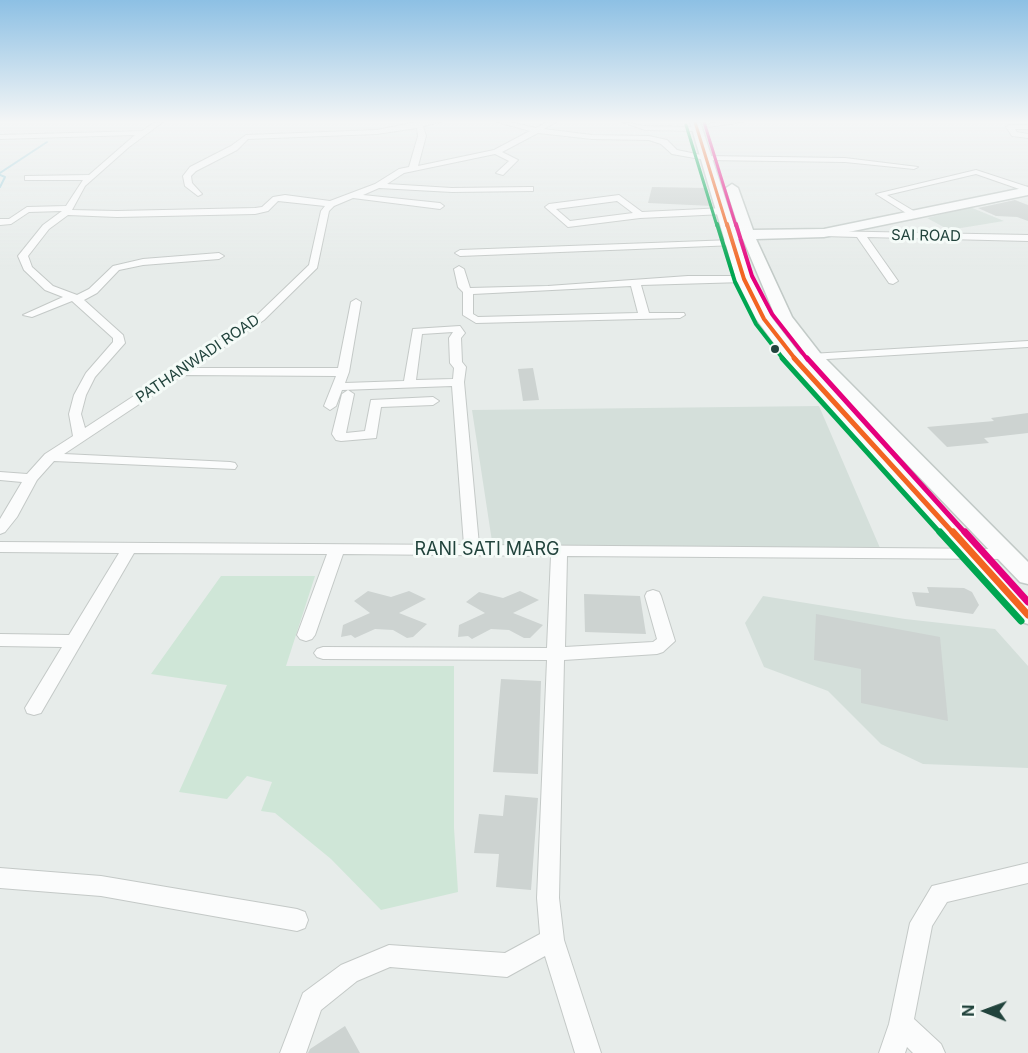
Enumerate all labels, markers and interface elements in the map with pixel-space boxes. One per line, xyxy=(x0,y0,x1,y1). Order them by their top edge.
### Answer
street label: SAI ROAD xyxy=(891,226,961,246)
street label: PATHANWADI ROAD xyxy=(133,311,263,407)
unlabelled marker xyxy=(769,343,781,355)
street label: RANI SATI MARG xyxy=(414,539,560,561)
north arrow xyxy=(956,981,1016,1041)
text: N xyxy=(958,1004,978,1017)

